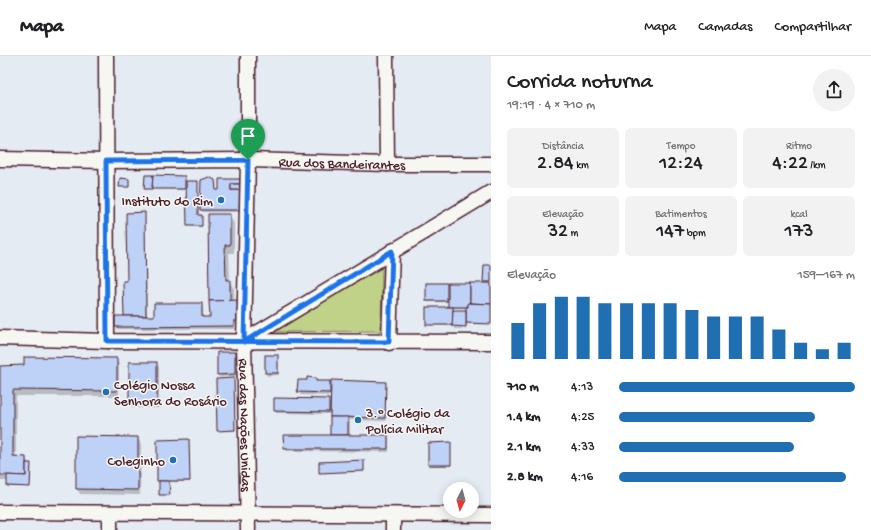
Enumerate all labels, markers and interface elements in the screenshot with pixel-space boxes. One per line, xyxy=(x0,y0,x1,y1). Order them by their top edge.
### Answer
text: Mapa xyxy=(20,16,64,39)
text: Mapa xyxy=(644,19,676,36)
text: Camadas xyxy=(698,19,753,36)
text: Compartilhar xyxy=(775,19,851,36)
button: share xyxy=(813,69,855,111)
text: Corrida noturna xyxy=(507,70,653,96)
text: 19:19 · 4 × 710 m xyxy=(507,98,595,113)
pin xyxy=(231,119,265,160)
icon: arrive xyxy=(237,125,259,147)
text: Distância xyxy=(542,141,584,153)
text: Tempo xyxy=(667,141,695,153)
text: Ritmo xyxy=(786,141,812,153)
text: 2.84 xyxy=(537,153,574,176)
text: 12:24 xyxy=(659,153,703,176)
text: 4:22 xyxy=(772,153,808,176)
street label: Rua dos Bandeirantes xyxy=(278,155,406,175)
text: km xyxy=(574,160,589,172)
text: /km xyxy=(808,160,826,172)
place label: Instituto do Rim xyxy=(121,194,213,211)
marker: Instituto do Rim xyxy=(216,195,226,205)
text: Elevação xyxy=(542,209,584,221)
text: Batimentos xyxy=(655,209,707,221)
text: kcal xyxy=(790,209,808,221)
text: 32 xyxy=(548,221,568,244)
text: 147 xyxy=(656,221,684,244)
text: 173 xyxy=(785,221,813,244)
text: m xyxy=(568,228,578,240)
text: bpm xyxy=(684,228,706,240)
text: Elevação xyxy=(507,268,556,283)
text: 159–167 m xyxy=(798,268,855,283)
street label: Rua das Nações Unidas xyxy=(233,358,253,493)
place label: Colégio Nossa Senhora do Rosário xyxy=(114,378,227,411)
text: 710 m xyxy=(507,380,539,395)
text: 4:13 xyxy=(571,380,593,395)
marker: Colégio Nossa Senhora do Rosário xyxy=(101,387,111,397)
place label: 3.º Colégio da Polícia Militar xyxy=(365,406,451,439)
text: 1.4 km xyxy=(507,410,541,425)
text: 4:25 xyxy=(571,410,594,425)
marker: 3.º Colégio da Polícia Militar xyxy=(353,415,363,425)
text: 2.1 km xyxy=(507,440,541,455)
text: 4:33 xyxy=(571,440,595,455)
place label: Coleginho xyxy=(107,454,165,471)
marker: Coleginho xyxy=(168,455,178,465)
text: 2.8 km xyxy=(507,470,543,485)
text: 4:16 xyxy=(571,470,593,485)
north arrow xyxy=(443,482,479,518)
map controls xyxy=(443,482,479,518)

